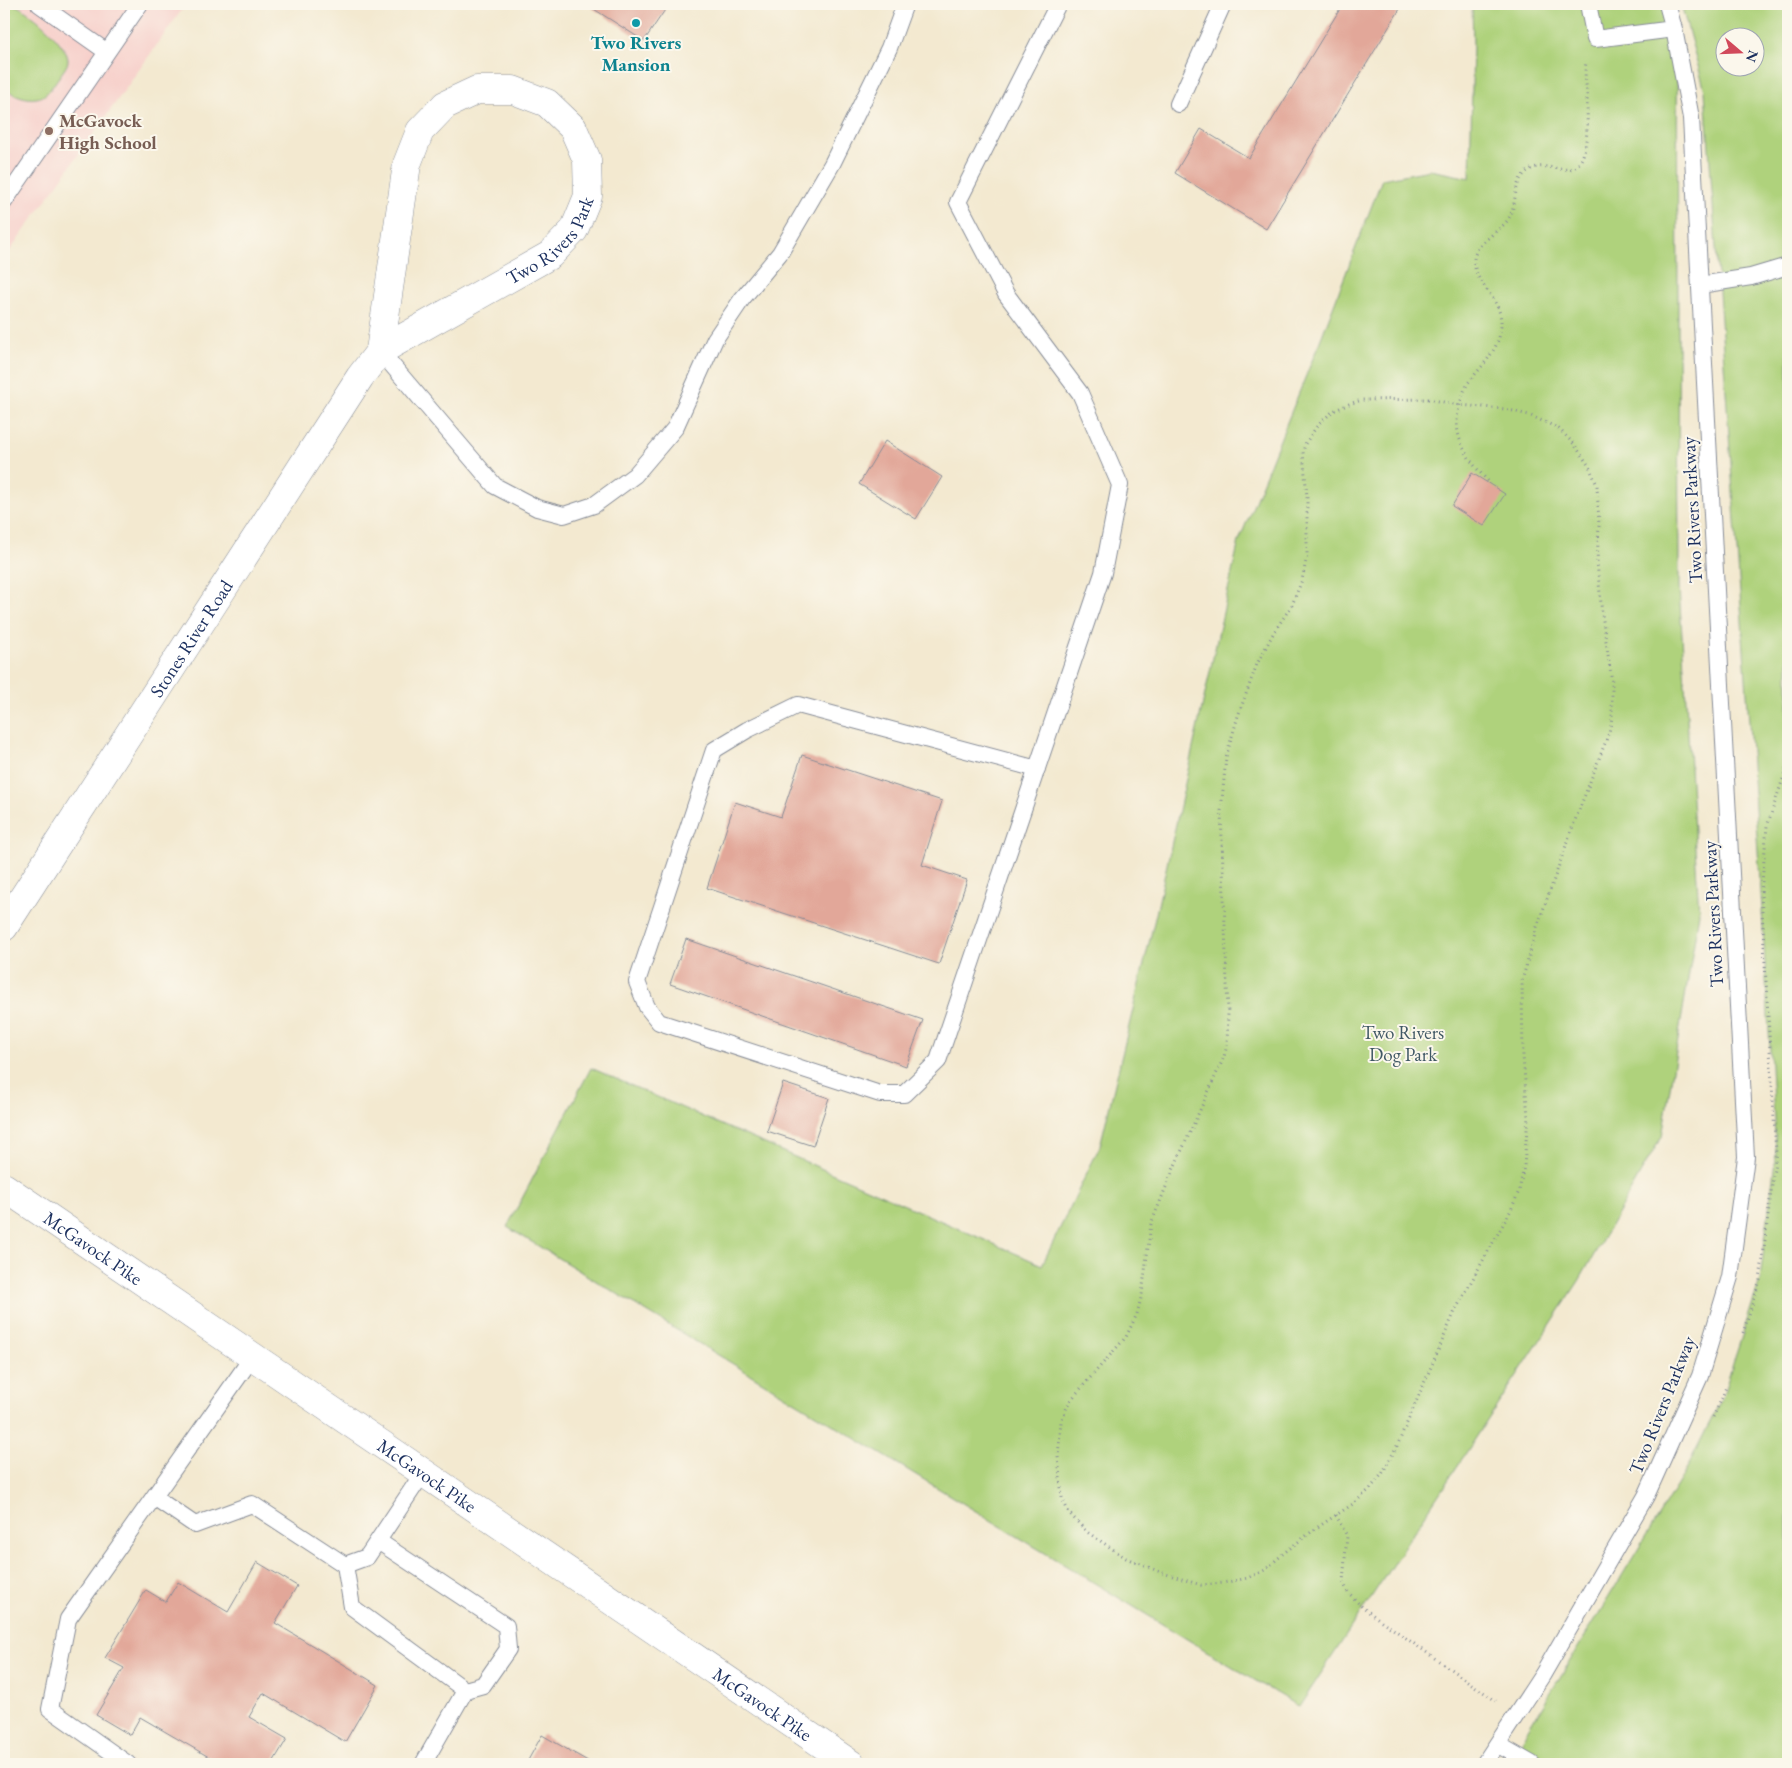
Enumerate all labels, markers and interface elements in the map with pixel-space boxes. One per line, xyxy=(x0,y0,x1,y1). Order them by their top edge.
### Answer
marker: Two Rivers Mansion xyxy=(630,17,642,29)
north arrow xyxy=(1714,28,1764,78)
place label: Two Rivers Mansion xyxy=(591,30,682,77)
text: N xyxy=(1742,48,1763,65)
place label: McGavock High School xyxy=(59,108,157,155)
marker: McGavock High School xyxy=(43,125,55,137)
street label: Two Rivers Park xyxy=(502,191,600,290)
street label: Two Rivers Parkway xyxy=(1676,435,1708,584)
street label: Stones River Road xyxy=(144,574,238,702)
street label: Two Rivers Parkway xyxy=(1697,839,1729,988)
park label: Two Rivers Dog Park xyxy=(1362,1020,1444,1067)
street label: McGavock Pike xyxy=(39,1205,148,1290)
street label: Two Rivers Parkway xyxy=(1623,1331,1701,1478)
street label: McGavock Pike xyxy=(373,1433,482,1518)
street label: McGavock Pike xyxy=(708,1661,817,1746)

